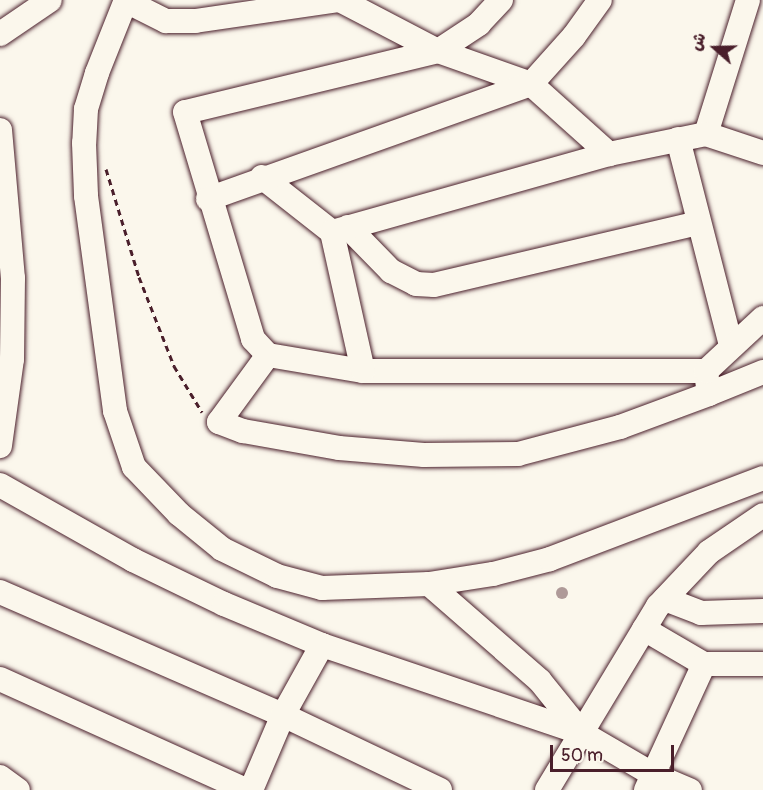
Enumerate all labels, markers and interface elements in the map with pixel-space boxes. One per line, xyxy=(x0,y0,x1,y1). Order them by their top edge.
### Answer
north arrow xyxy=(685,18,745,78)
text: ش xyxy=(686,30,710,54)
scale bar xyxy=(553,733,678,771)
text: 50 m xyxy=(561,744,603,767)

